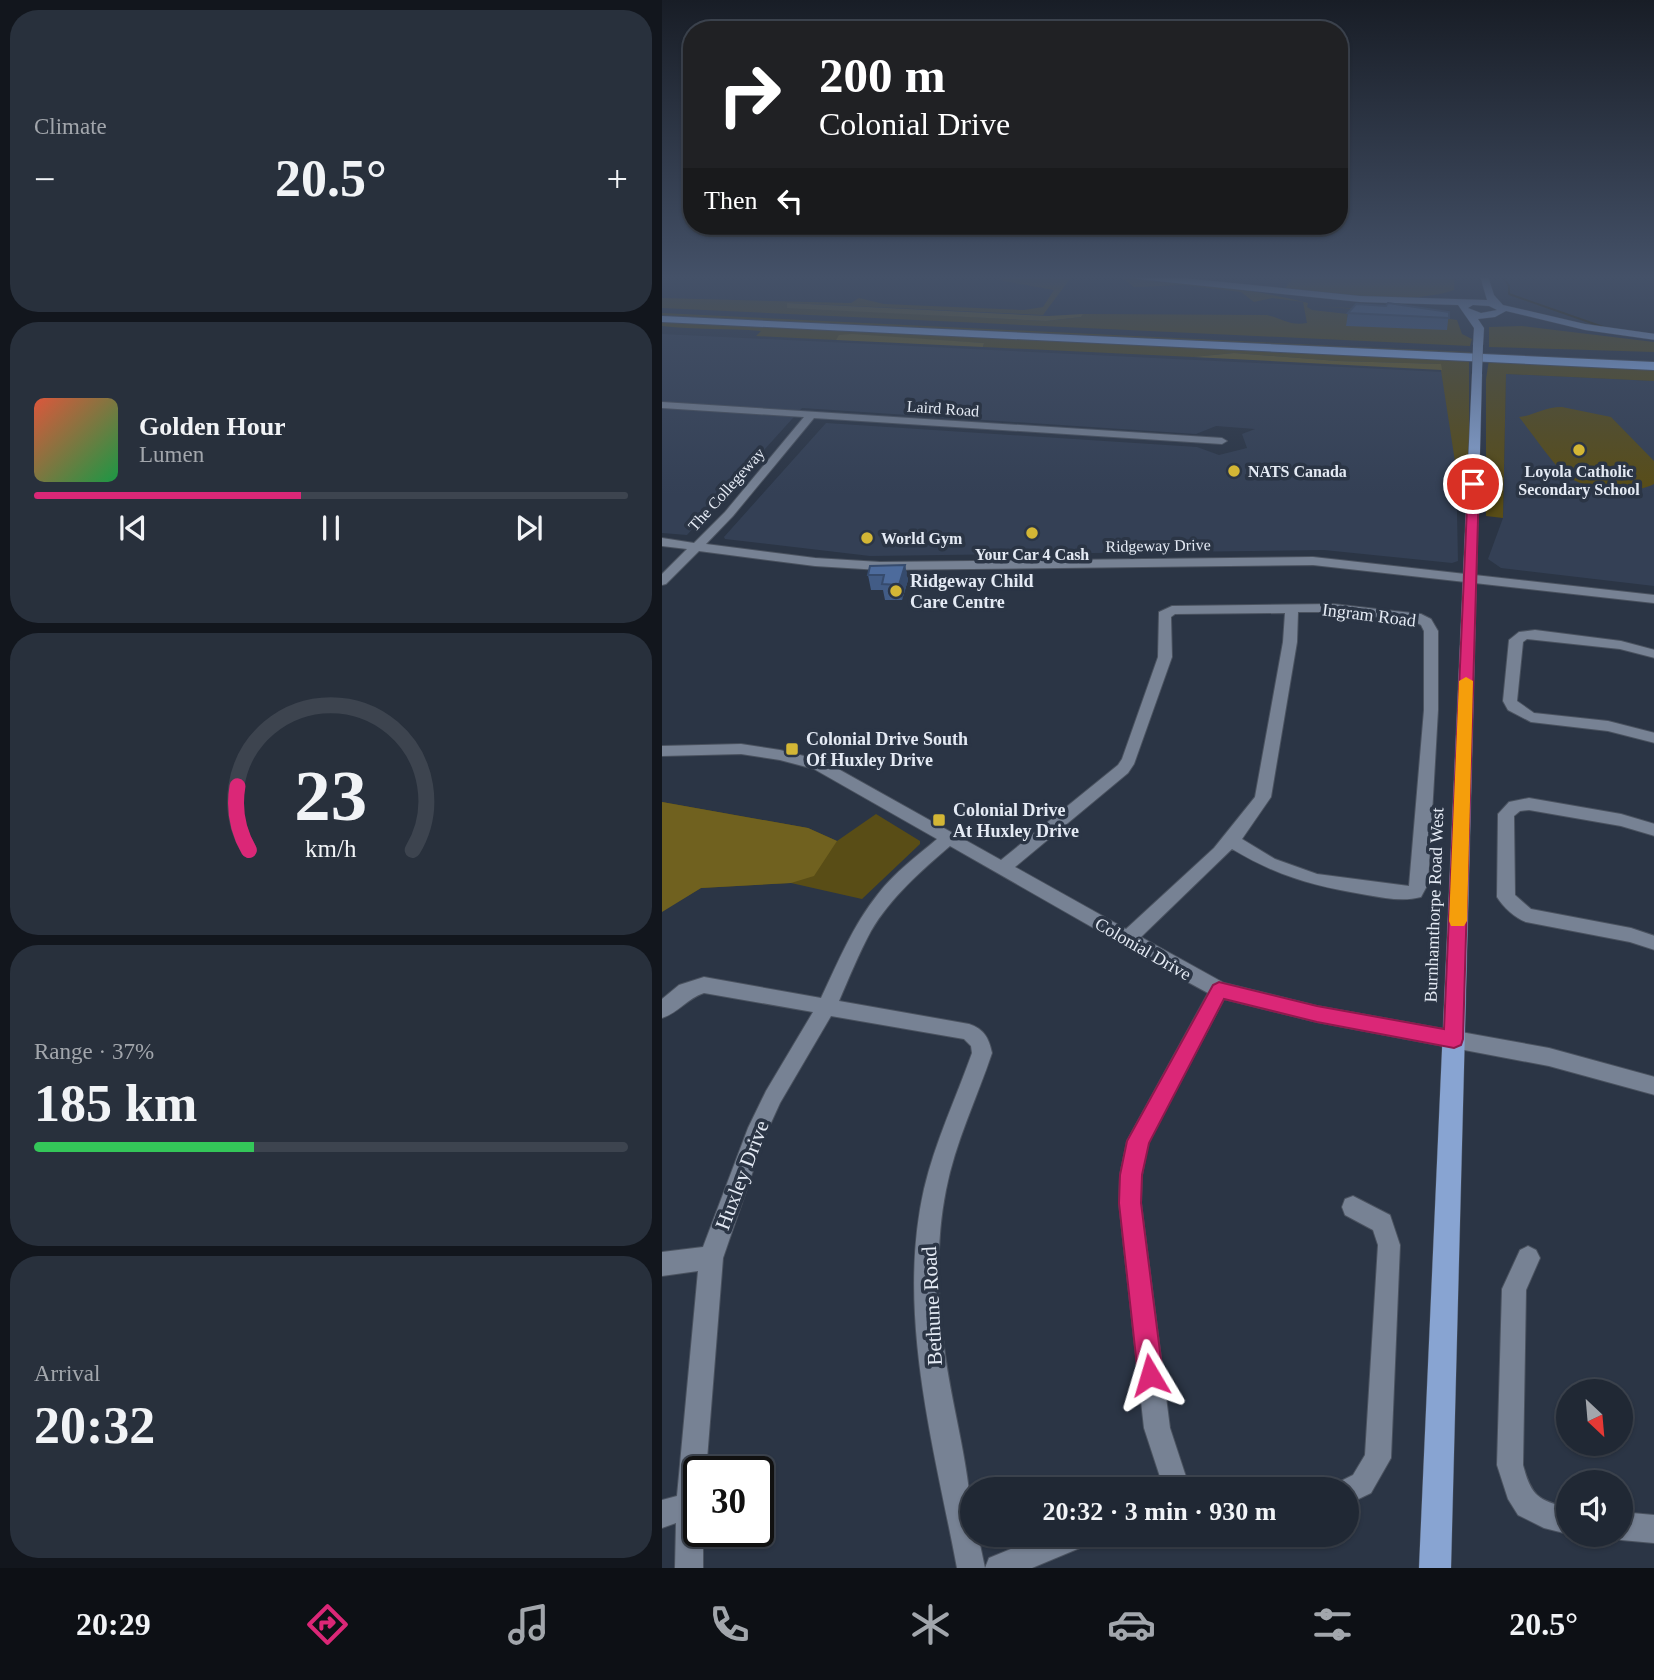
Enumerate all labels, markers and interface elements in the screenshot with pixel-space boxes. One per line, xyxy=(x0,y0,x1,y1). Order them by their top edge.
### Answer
text: 200 m xyxy=(819,48,946,103)
icon: right xyxy=(704,49,795,140)
text: Colonial Drive xyxy=(819,106,1010,142)
text: Climate xyxy=(34,114,107,139)
text: 20.5° xyxy=(275,150,387,207)
text: − xyxy=(34,158,55,200)
text: + xyxy=(607,158,628,200)
icon: left xyxy=(771,182,809,220)
text: Then xyxy=(704,186,757,215)
street label: Laird Road xyxy=(906,397,980,420)
text: Golden Hour xyxy=(139,412,286,441)
text: Lumen xyxy=(139,442,204,467)
marker: Loyola Catholic Secondary School xyxy=(1571,442,1587,458)
street label: The Collegeway xyxy=(685,445,769,535)
pin xyxy=(1443,454,1503,514)
marker: NATS Canada xyxy=(1226,463,1242,479)
place label: NATS Canada xyxy=(1248,463,1347,480)
place label: Loyola Catholic Secondary School xyxy=(1518,463,1640,499)
icon: arrive xyxy=(1454,465,1492,503)
icon: previous xyxy=(114,509,152,547)
icon: pause xyxy=(312,509,350,547)
icon: next xyxy=(510,509,548,547)
marker: Your Car 4 Cash xyxy=(1024,525,1040,541)
marker: World Gym xyxy=(859,530,875,546)
place label: World Gym xyxy=(881,530,963,548)
street label: Ridgeway Drive xyxy=(1105,536,1211,556)
place label: Your Car 4 Cash xyxy=(975,546,1089,563)
place label: Ridgeway Child Care Centre xyxy=(910,571,1034,612)
marker: Ridgeway Child Care Centre xyxy=(888,583,904,599)
street label: Ingram Road xyxy=(1321,599,1417,631)
place label: Colonial Drive South Of Huxley Drive xyxy=(806,729,968,770)
marker: Colonial Drive South Of Huxley Drive xyxy=(784,741,800,757)
text: 23 xyxy=(295,755,367,836)
place label: Colonial Drive At Huxley Drive xyxy=(953,800,1079,841)
street label: Burnhamthorpe Road West xyxy=(1421,807,1447,1003)
marker: Colonial Drive At Huxley Drive xyxy=(931,812,947,828)
text: km/h xyxy=(305,835,357,862)
street label: Colonial Drive xyxy=(1091,913,1195,985)
text: Range · 37% xyxy=(34,1039,154,1064)
text: 185 km xyxy=(34,1075,197,1132)
street label: Huxley Drive xyxy=(710,1117,774,1233)
street label: Bethune Road xyxy=(917,1245,947,1366)
position arrow xyxy=(1113,1338,1187,1412)
text: Arrival xyxy=(34,1361,100,1386)
north arrow xyxy=(1556,1379,1633,1456)
map controls xyxy=(1556,1379,1633,1547)
text: 20:32 xyxy=(34,1397,155,1454)
speed limit sign: 30 xyxy=(683,1456,774,1547)
button: sound xyxy=(1556,1470,1633,1547)
text: 20:32 · 3 min · 930 m xyxy=(1043,1497,1277,1526)
icon: directions xyxy=(303,1600,352,1649)
icon: music xyxy=(504,1600,553,1649)
icon: phone xyxy=(705,1600,754,1649)
icon: climate xyxy=(906,1600,955,1649)
icon: car xyxy=(1107,1600,1156,1649)
icon: filters xyxy=(1308,1600,1357,1649)
text: 20:29 xyxy=(76,1606,151,1642)
text: 20.5° xyxy=(1509,1606,1578,1642)

